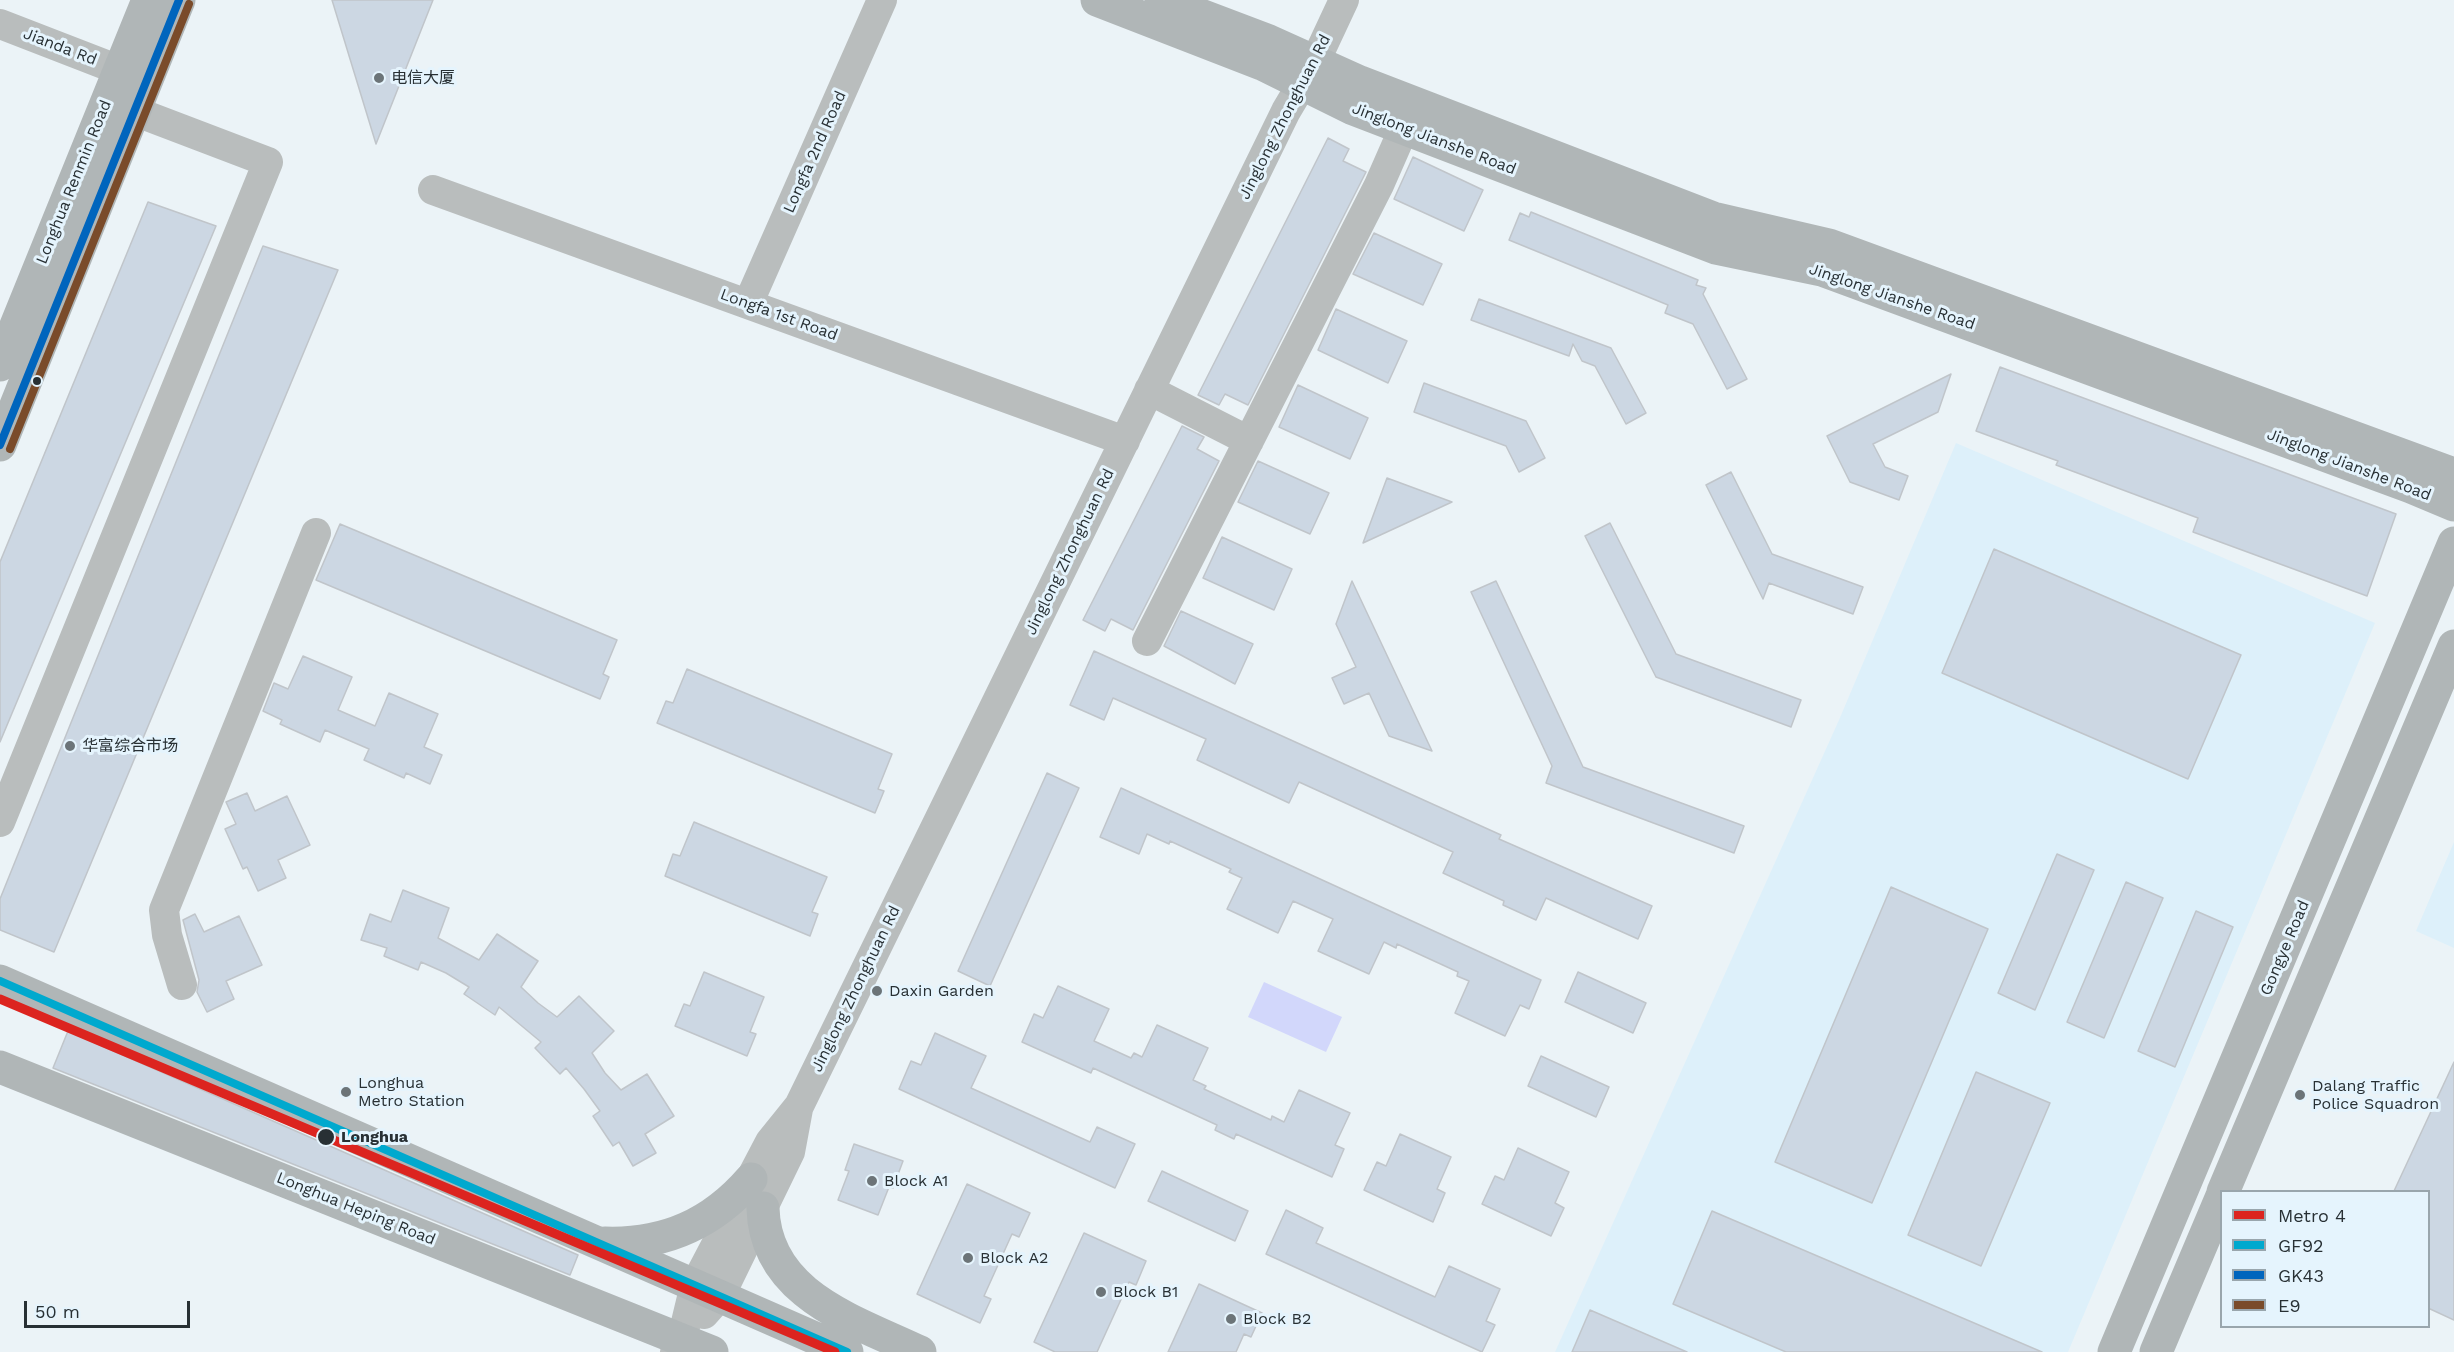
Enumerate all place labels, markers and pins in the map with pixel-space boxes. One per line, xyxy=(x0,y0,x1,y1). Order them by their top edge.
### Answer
place label: 电信大厦 xyxy=(391,68,455,88)
marker: 电信大厦 xyxy=(372,71,386,85)
unlabelled marker xyxy=(31,375,43,387)
place label: 华富综合市场 xyxy=(82,736,178,756)
marker: 华富综合市场 xyxy=(63,739,77,753)
place label: Daxin Garden xyxy=(889,981,994,1001)
marker: Daxin Garden xyxy=(870,984,884,998)
place label: Longhua Metro Station xyxy=(358,1073,465,1111)
place label: Dalang Traffic Police Squadron xyxy=(2312,1076,2439,1114)
marker: Longhua Metro Station xyxy=(339,1085,353,1099)
marker: Dalang Traffic Police Squadron xyxy=(2293,1088,2307,1102)
marker: Longhua xyxy=(316,1127,336,1147)
place label: Longhua xyxy=(341,1127,408,1147)
place label: Block A1 xyxy=(884,1171,948,1191)
marker: Block A1 xyxy=(865,1174,879,1188)
place label: Block A2 xyxy=(980,1248,1048,1268)
marker: Block A2 xyxy=(961,1251,975,1265)
place label: Block B1 xyxy=(1113,1282,1178,1302)
marker: Block B1 xyxy=(1094,1285,1108,1299)
place label: Block B2 xyxy=(1243,1309,1311,1329)
marker: Block B2 xyxy=(1224,1312,1238,1326)

